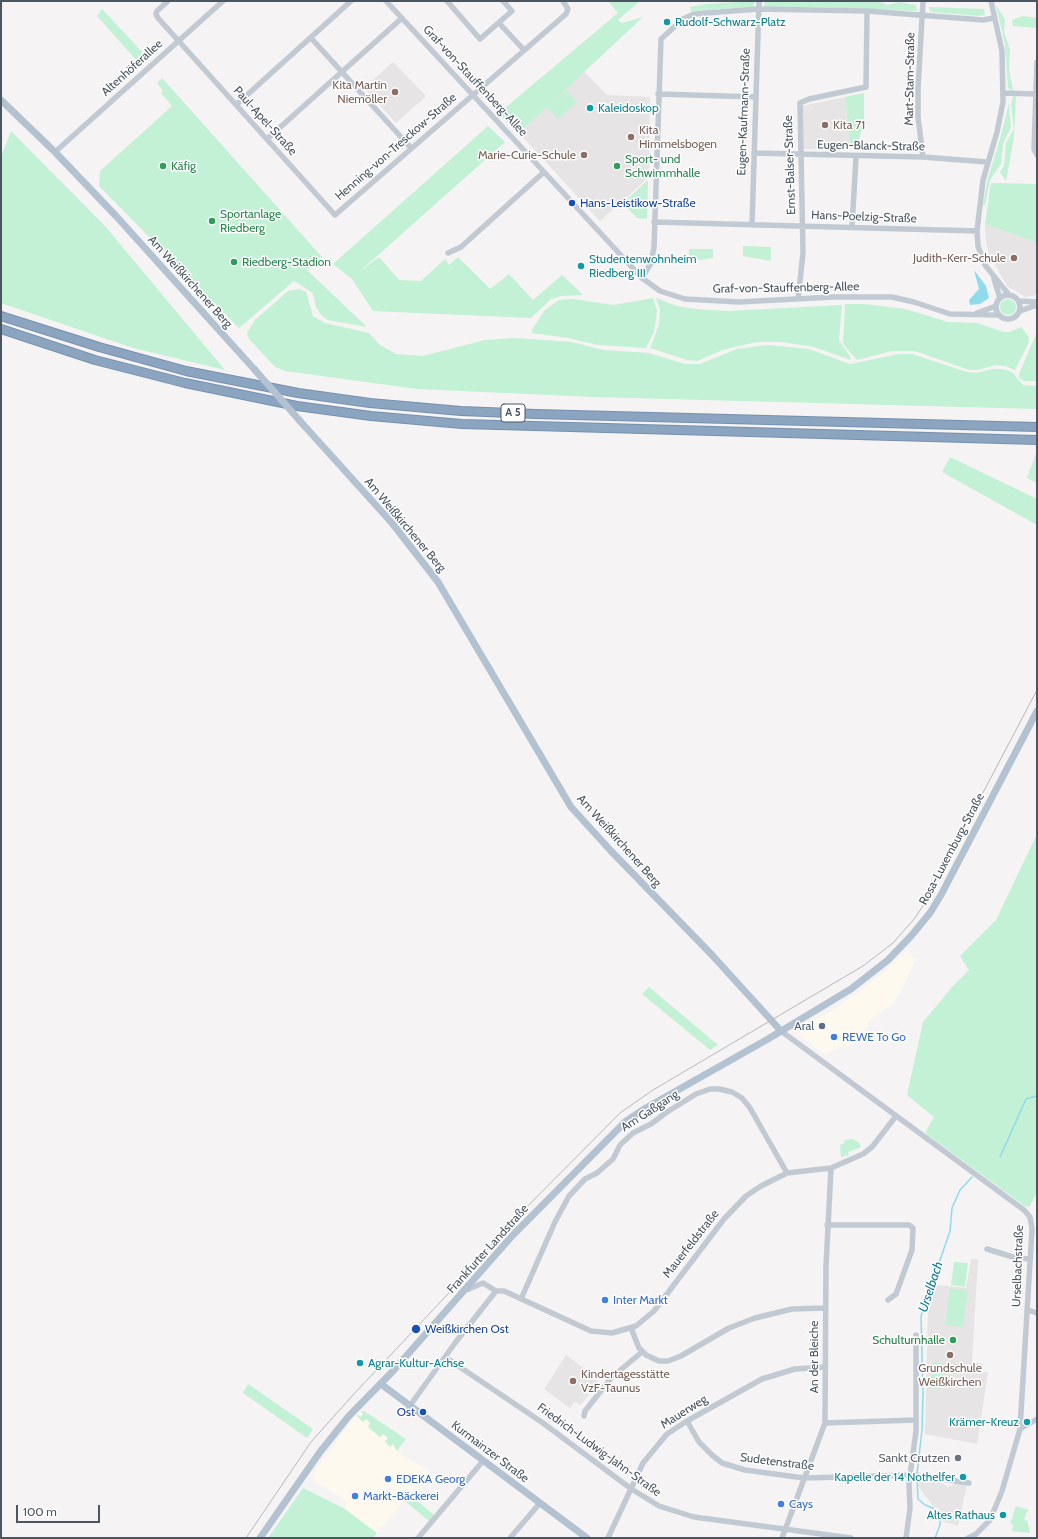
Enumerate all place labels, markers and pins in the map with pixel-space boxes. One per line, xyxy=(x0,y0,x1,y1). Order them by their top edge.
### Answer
place label: Rudolf-Schwarz-Platz xyxy=(675,15,786,29)
marker: Rudolf-Schwarz-Platz xyxy=(662,17,672,27)
place label: Kita Martin Niemöller xyxy=(332,78,387,106)
marker: Kita Martin Niemöller xyxy=(390,87,400,97)
place label: Kaleidoskop xyxy=(598,101,659,115)
marker: Kaleidoskop xyxy=(585,103,595,113)
place label: Kita 71 xyxy=(833,118,865,132)
marker: Kita 71 xyxy=(820,120,830,130)
place label: Kita Himmelsbogen xyxy=(639,123,717,151)
marker: Kita Himmelsbogen xyxy=(626,132,636,142)
place label: Marie-Curie-Schule xyxy=(478,148,576,162)
marker: Marie-Curie-Schule xyxy=(579,150,589,160)
place label: Sport- und Schwimmhalle xyxy=(625,152,700,180)
place label: Käfig xyxy=(171,159,196,173)
marker: Käfig xyxy=(158,161,168,171)
marker: Sport- und Schwimmhalle xyxy=(612,161,622,171)
place label: Hans-Leistikow-Straße xyxy=(580,196,696,210)
marker: Hans-Leistikow-Straße xyxy=(567,198,577,208)
place label: Sportanlage Riedberg xyxy=(220,207,281,235)
marker: Sportanlage Riedberg xyxy=(207,216,217,226)
place label: Judith-Kerr-Schule xyxy=(913,251,1006,265)
place label: Studentenwohnheim Riedberg III xyxy=(589,252,696,280)
marker: Judith-Kerr-Schule xyxy=(1009,253,1019,263)
place label: Riedberg-Stadion xyxy=(242,255,331,269)
marker: Riedberg-Stadion xyxy=(229,257,239,267)
marker: Studentenwohnheim Riedberg III xyxy=(576,261,586,271)
place label: Aral xyxy=(794,1019,814,1033)
marker: Aral xyxy=(817,1021,827,1031)
place label: REWE To Go xyxy=(842,1030,906,1044)
marker: REWE To Go xyxy=(829,1032,839,1042)
place label: Inter Markt xyxy=(613,1293,668,1307)
marker: Inter Markt xyxy=(600,1295,610,1305)
place label: Weißkirchen Ost xyxy=(425,1322,509,1336)
marker: Weißkirchen Ost xyxy=(410,1323,422,1335)
place label: Schulturnhalle xyxy=(872,1333,945,1347)
marker: Schulturnhalle xyxy=(948,1335,958,1345)
marker: Grundschule Weißkirchen xyxy=(945,1350,955,1360)
place label: Agrar-Kultur-Achse xyxy=(368,1356,464,1370)
marker: Agrar-Kultur-Achse xyxy=(355,1358,365,1368)
place label: Grundschule Weißkirchen xyxy=(918,1361,982,1389)
place label: Kindertagesstätte VzF-Taunus xyxy=(581,1367,670,1395)
marker: Kindertagesstätte VzF-Taunus xyxy=(568,1376,578,1386)
place label: Ost xyxy=(397,1405,415,1419)
marker: Ost xyxy=(418,1407,428,1417)
place label: Krämer-Kreuz xyxy=(949,1415,1019,1429)
marker: Krämer-Kreuz xyxy=(1022,1417,1032,1427)
place label: Sankt Crutzen xyxy=(879,1451,950,1465)
marker: Sankt Crutzen xyxy=(953,1453,963,1463)
place label: Kapelle der 14 Nothelfer xyxy=(834,1470,955,1484)
place label: EDEKA Georg xyxy=(396,1472,465,1486)
marker: Kapelle der 14 Nothelfer xyxy=(958,1472,968,1482)
marker: EDEKA Georg xyxy=(383,1474,393,1484)
place label: Markt-Bäckerei xyxy=(363,1489,439,1503)
marker: Markt-Bäckerei xyxy=(350,1491,360,1501)
place label: Cays xyxy=(789,1497,813,1511)
marker: Cays xyxy=(776,1499,786,1509)
place label: Altes Rathaus xyxy=(927,1508,995,1522)
marker: Altes Rathaus xyxy=(998,1510,1008,1520)

